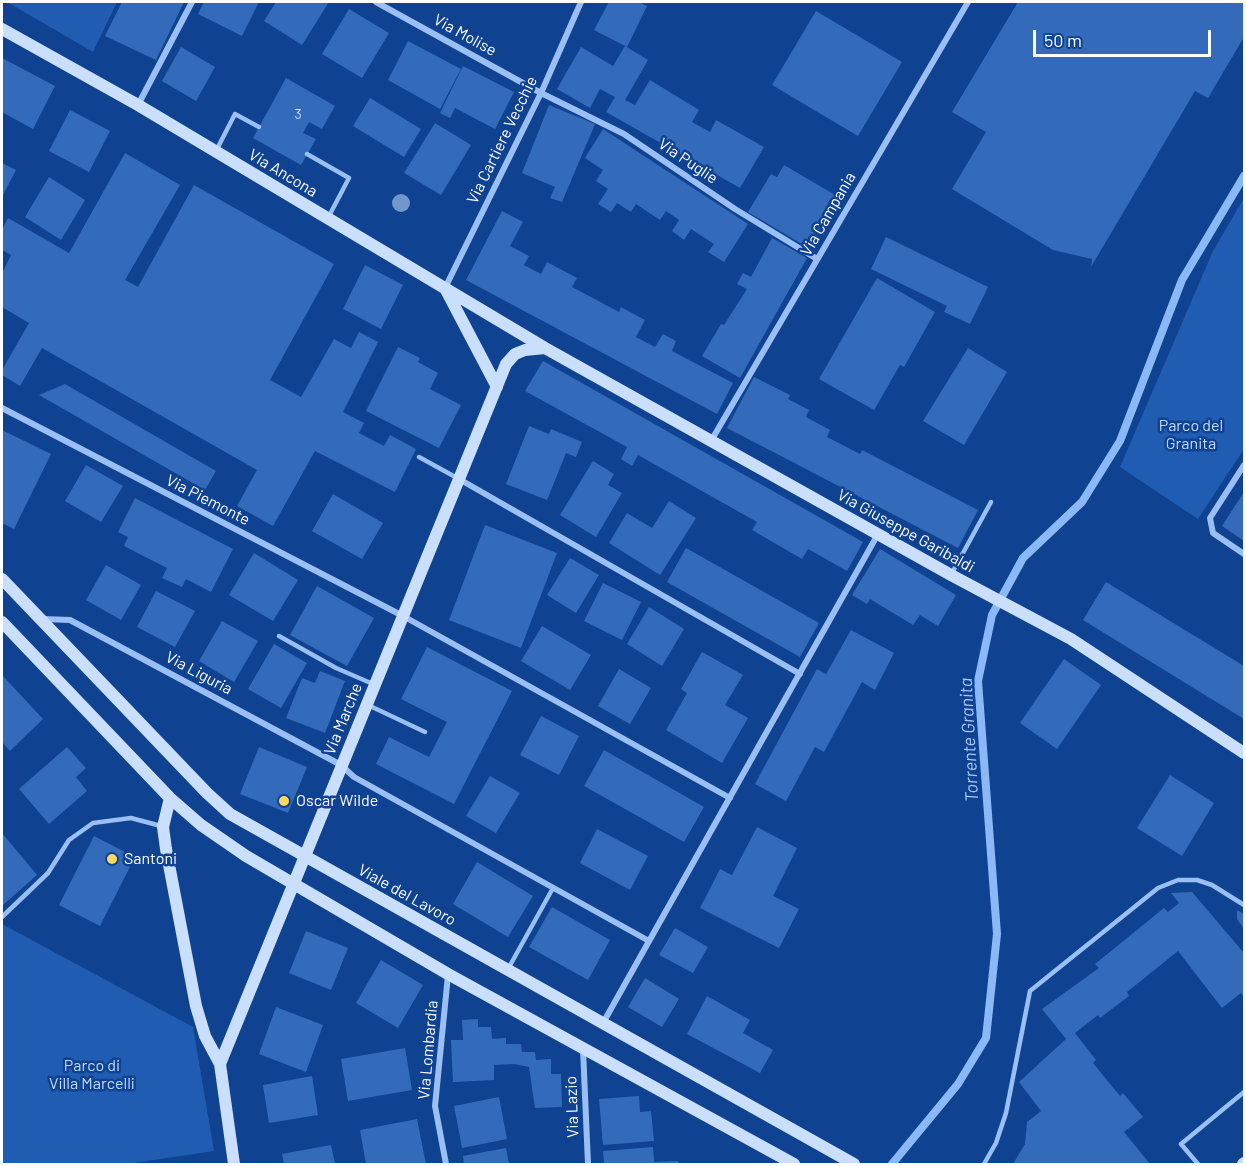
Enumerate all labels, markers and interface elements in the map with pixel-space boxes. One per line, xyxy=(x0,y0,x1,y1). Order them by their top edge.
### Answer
street label: Via Molise xyxy=(430,10,500,60)
scale bar xyxy=(1036,18,1214,56)
text: 50 m xyxy=(1044,29,1082,51)
street label: Via Cartiere Vecchie xyxy=(463,73,541,207)
house number: 3 xyxy=(294,106,302,122)
street label: Via Puglie xyxy=(655,134,721,188)
street label: Via Ancona xyxy=(245,145,321,201)
street label: Via Campania xyxy=(796,169,860,259)
park label: Parco del Granita xyxy=(1159,416,1223,454)
street label: Via Piemonte xyxy=(163,471,253,529)
street label: Via Giuseppe Garibaldi xyxy=(834,485,978,577)
street label: Via Liguria xyxy=(162,647,236,699)
water label: Torrente Granita xyxy=(955,677,983,803)
street label: Via Marche xyxy=(320,680,366,758)
place label: Oscar Wilde xyxy=(296,791,378,811)
marker: Oscar Wilde xyxy=(277,794,291,808)
place label: Santoni xyxy=(124,849,177,869)
marker: Santoni xyxy=(105,852,119,866)
street label: Viale del Lavoro xyxy=(355,860,459,930)
street label: Via Lombardia xyxy=(414,1000,442,1100)
park label: Parco di Villa Marcelli xyxy=(49,1056,135,1094)
street label: Via Lazio xyxy=(561,1076,583,1138)

